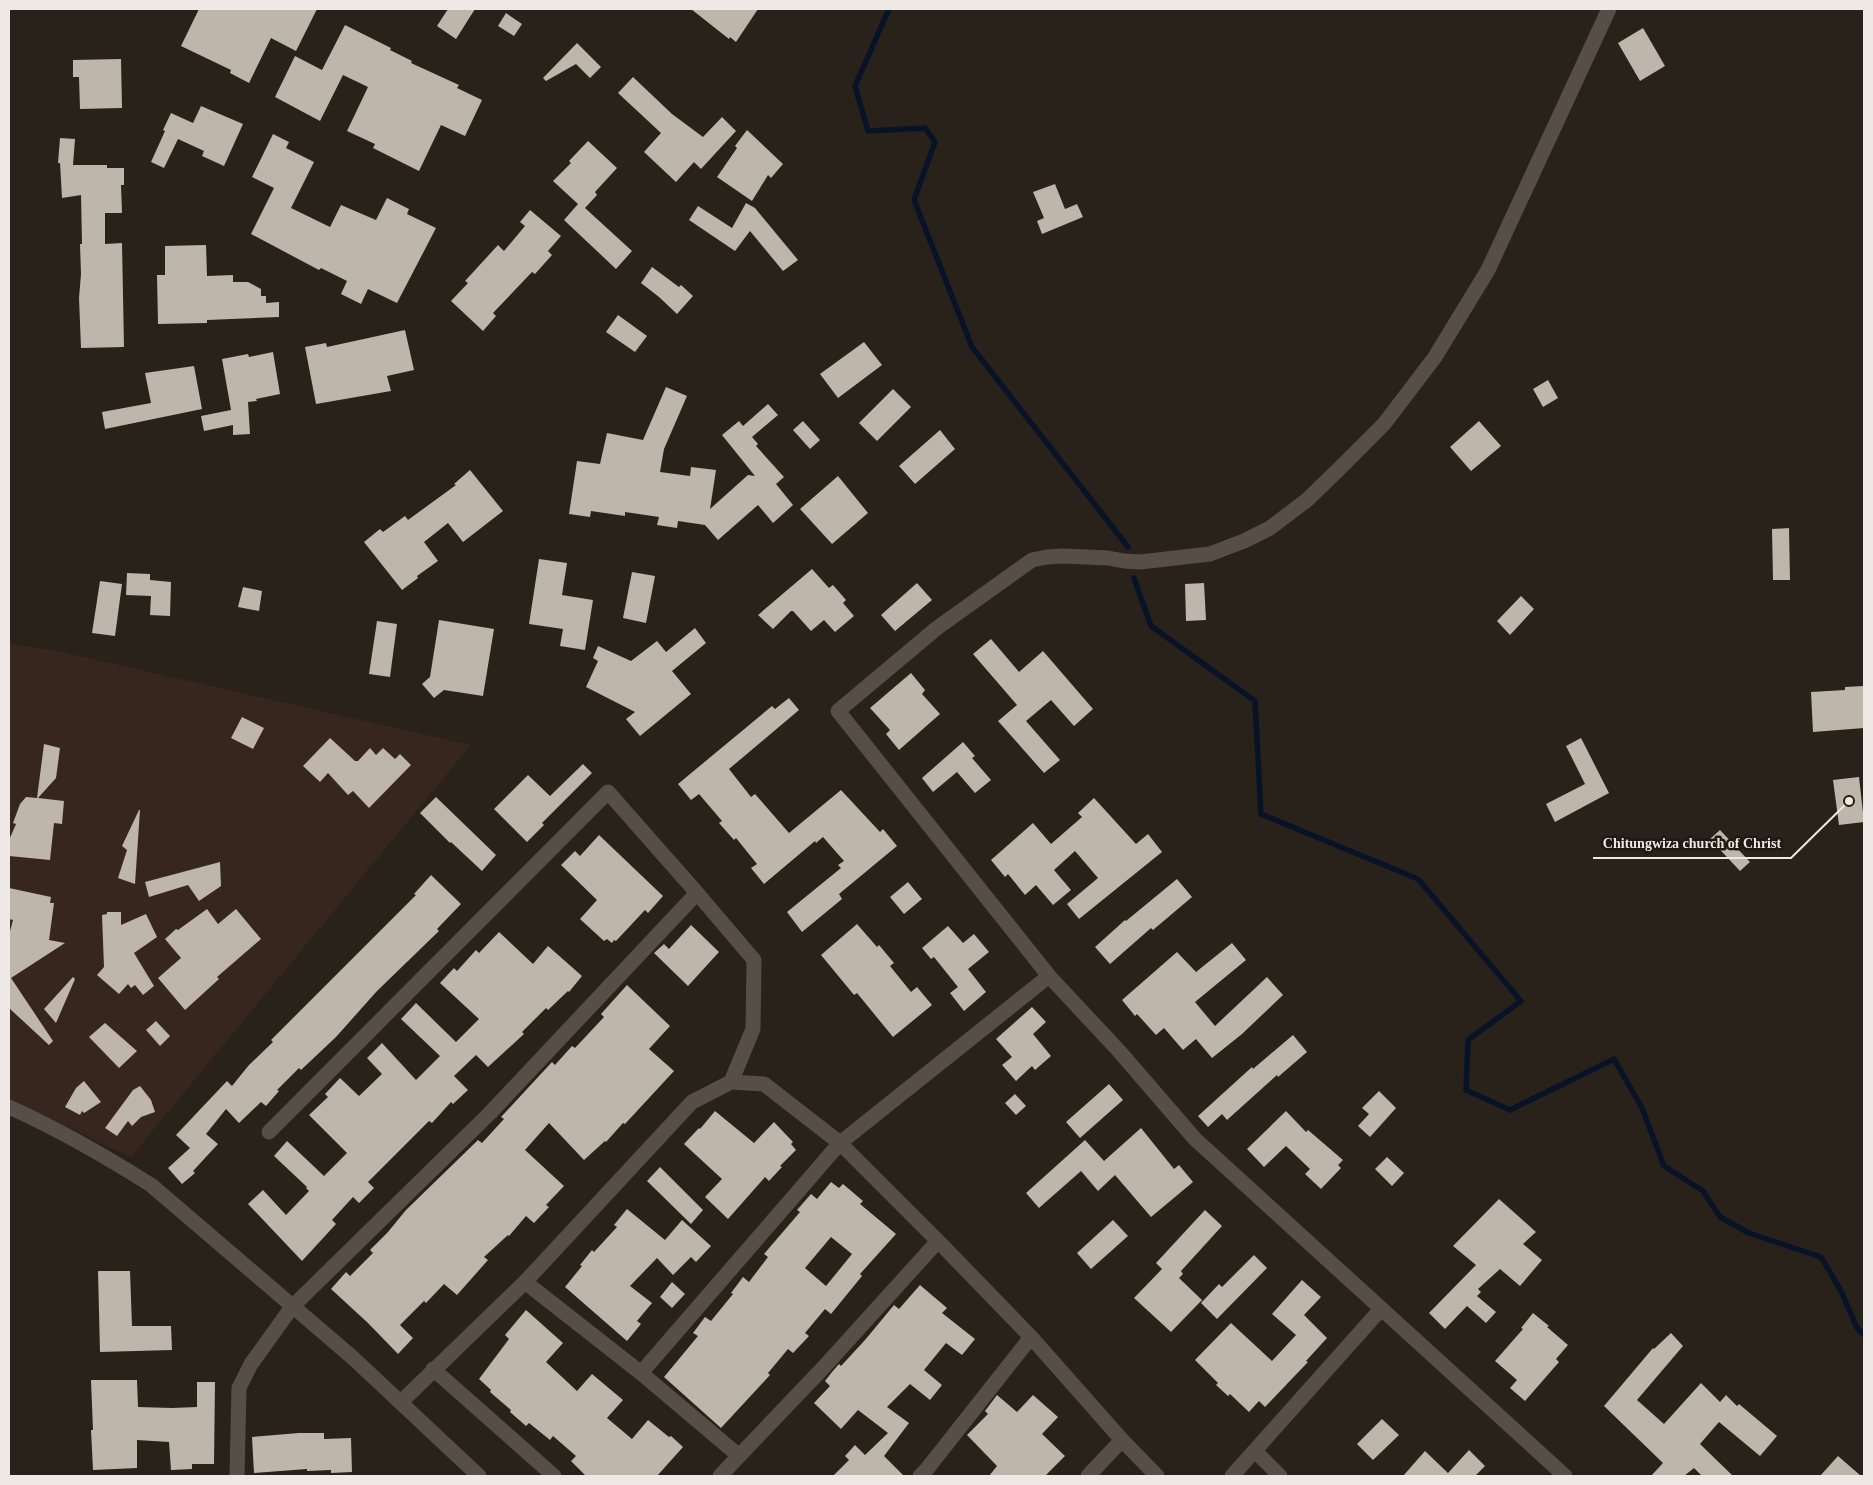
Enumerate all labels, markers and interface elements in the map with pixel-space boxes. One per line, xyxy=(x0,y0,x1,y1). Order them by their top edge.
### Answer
callout: Chitungwiza church of Christ xyxy=(1593,829,1791,858)
text: Chitungwiza church of Christ xyxy=(1603,836,1781,851)

